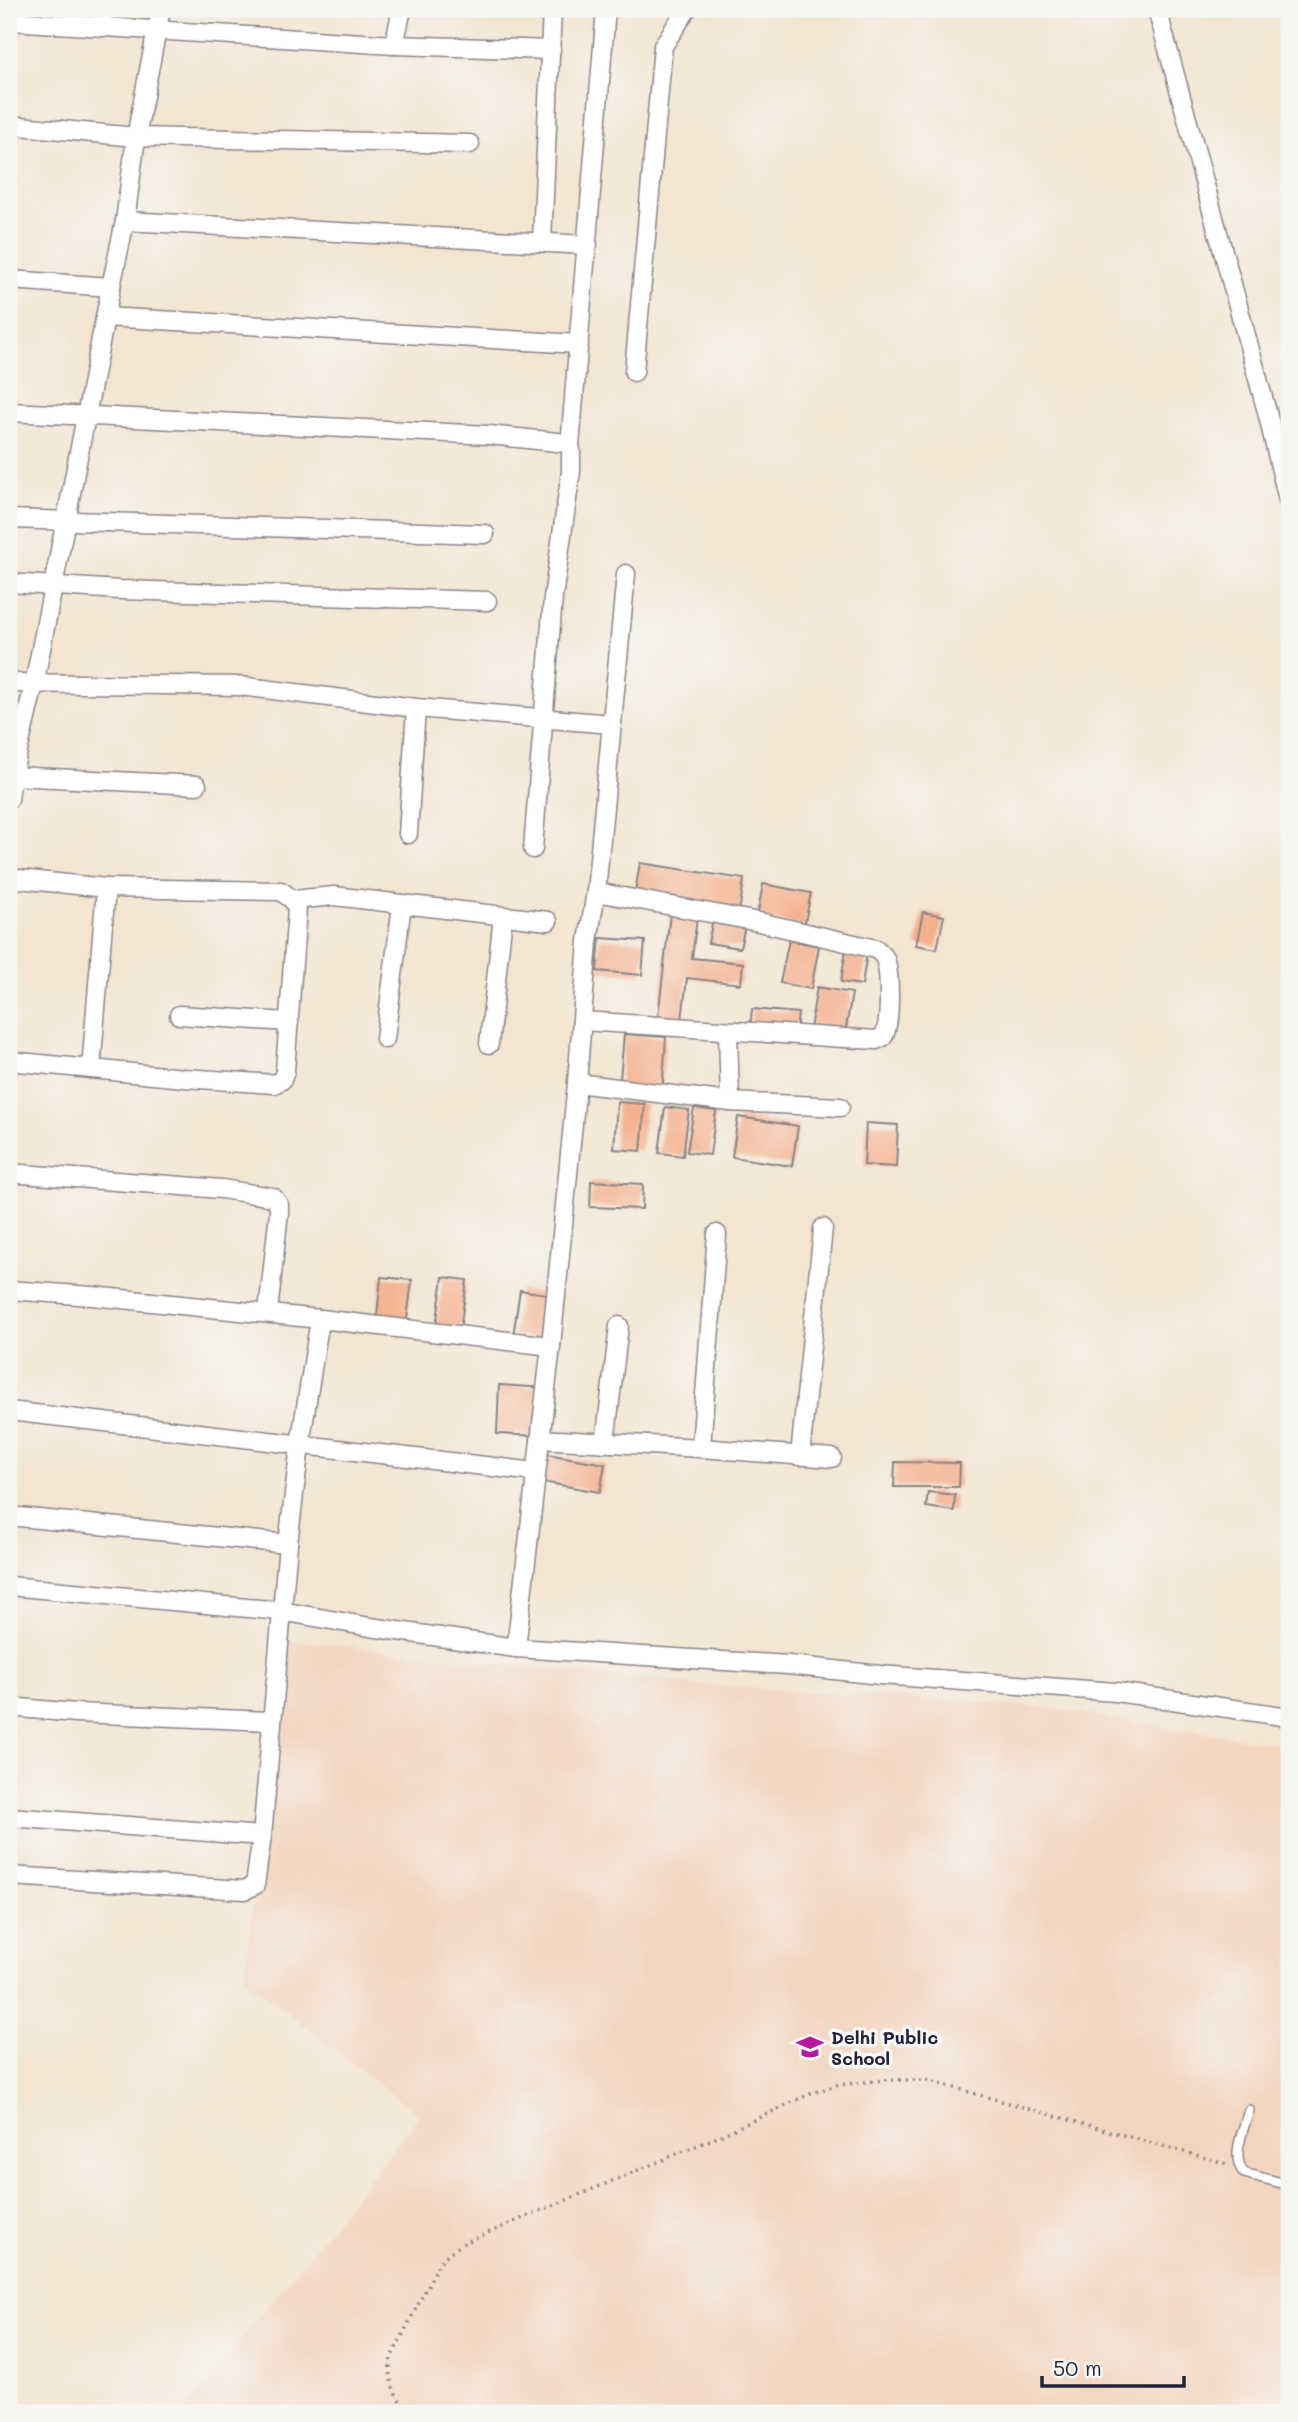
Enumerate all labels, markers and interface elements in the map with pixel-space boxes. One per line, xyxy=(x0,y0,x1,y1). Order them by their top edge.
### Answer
place label: Delhi Public School xyxy=(831,2025,939,2070)
school or university icon: Delhi Public School xyxy=(795,2032,825,2062)
scale bar xyxy=(1042,2345,1184,2389)
text: 50 m xyxy=(1053,2354,1102,2381)

